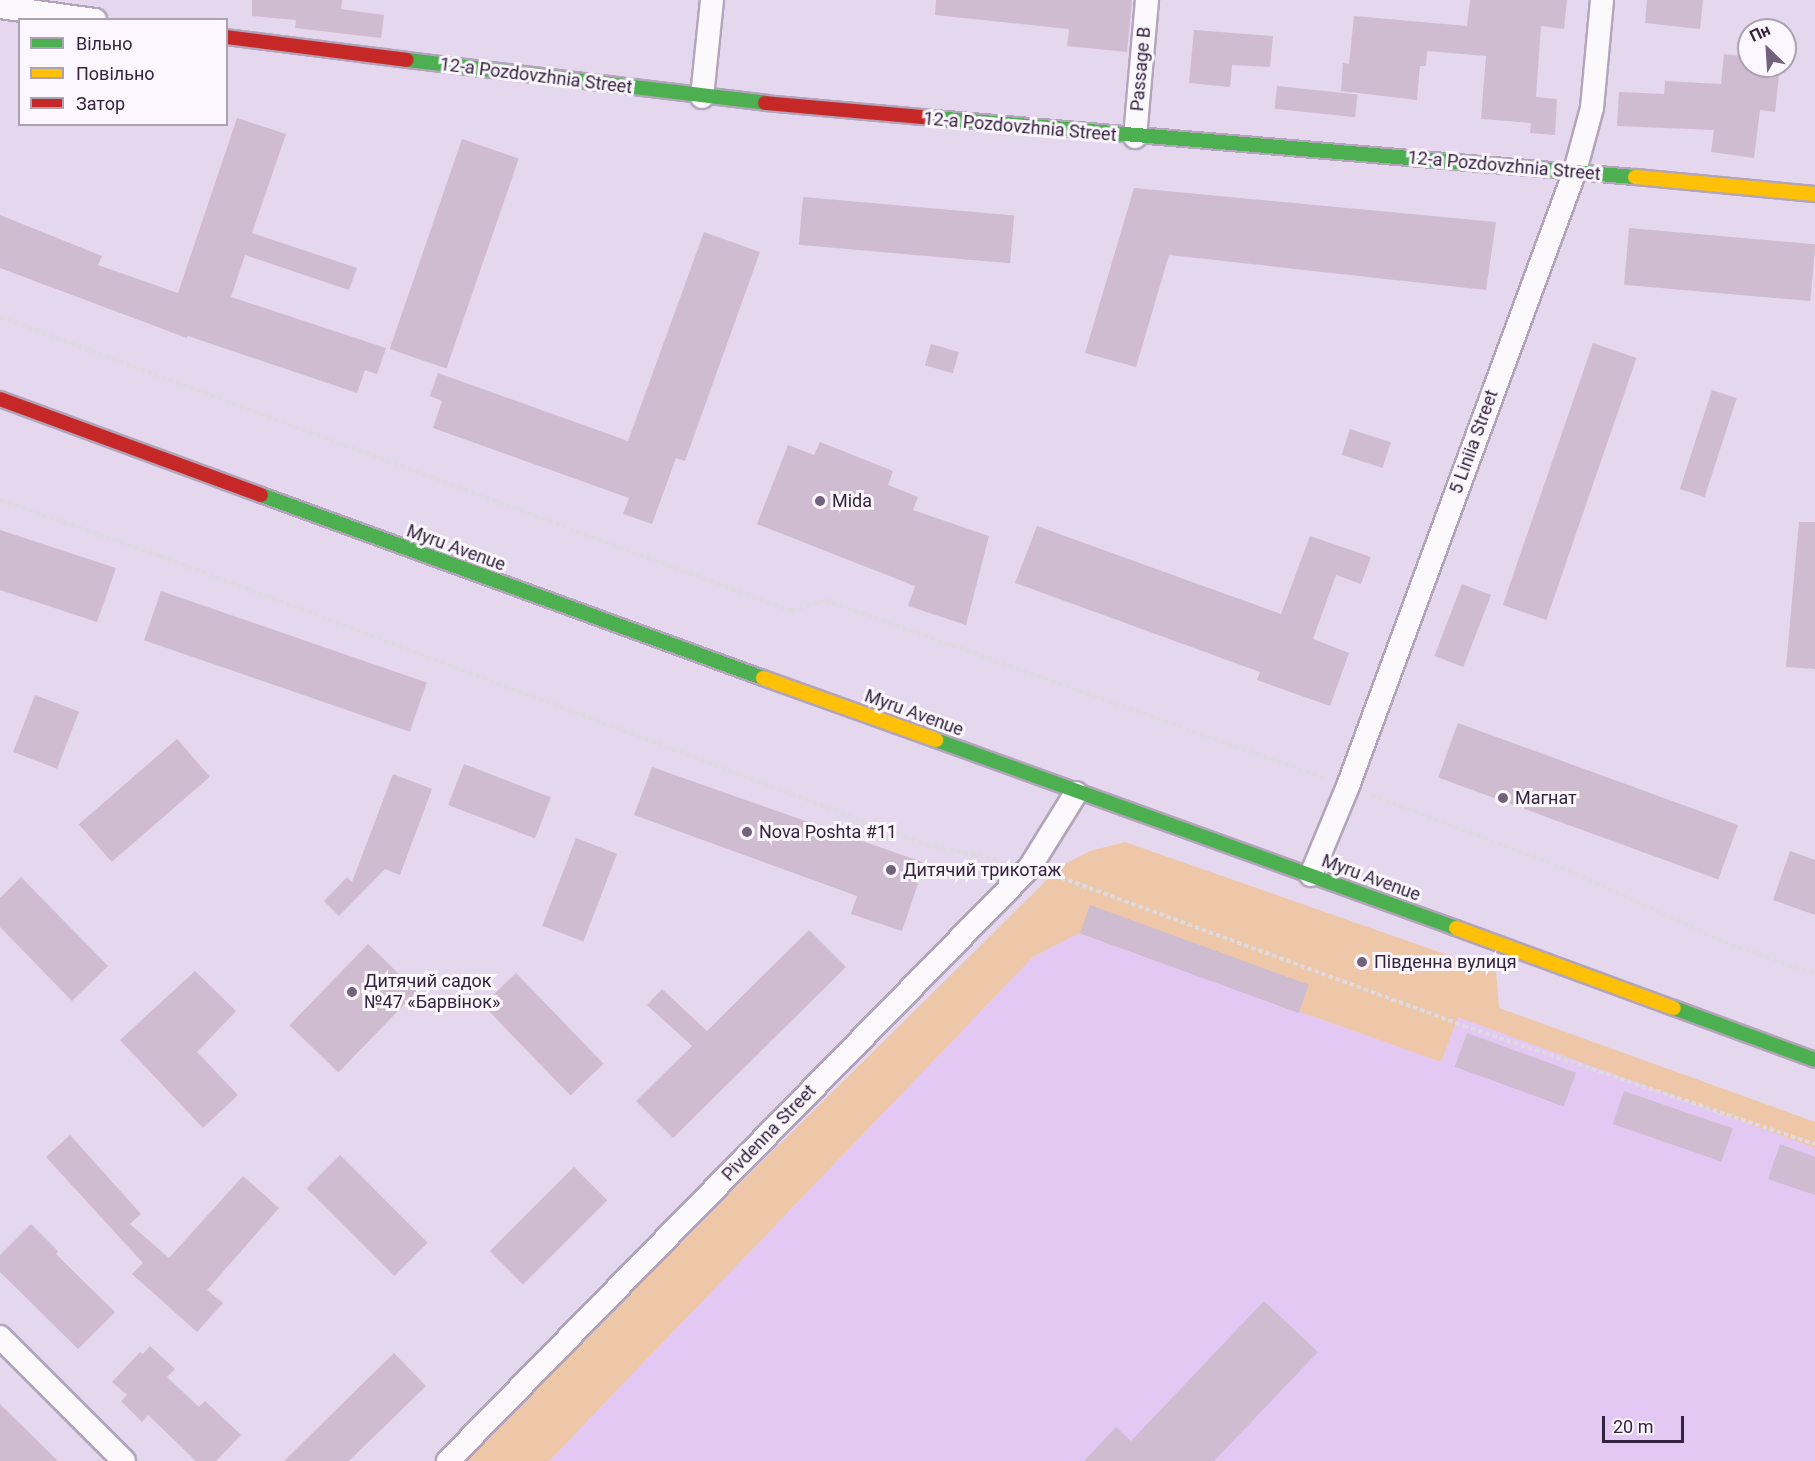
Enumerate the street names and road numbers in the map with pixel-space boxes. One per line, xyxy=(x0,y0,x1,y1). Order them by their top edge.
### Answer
street label: Passage B xyxy=(1127,26,1155,112)
street label: 12-a Pozdovzhnia Street xyxy=(439,53,633,99)
street label: 12-a Pozdovzhnia Street xyxy=(923,108,1117,146)
street label: 12-a Pozdovzhnia Street xyxy=(1407,147,1601,185)
street label: 5 Liniia Street xyxy=(1445,387,1503,497)
street label: Myru Avenue xyxy=(404,520,508,576)
street label: Myru Avenue xyxy=(862,685,966,741)
street label: Myru Avenue xyxy=(1319,850,1423,906)
street label: Pivdenna Street xyxy=(718,1080,820,1186)

